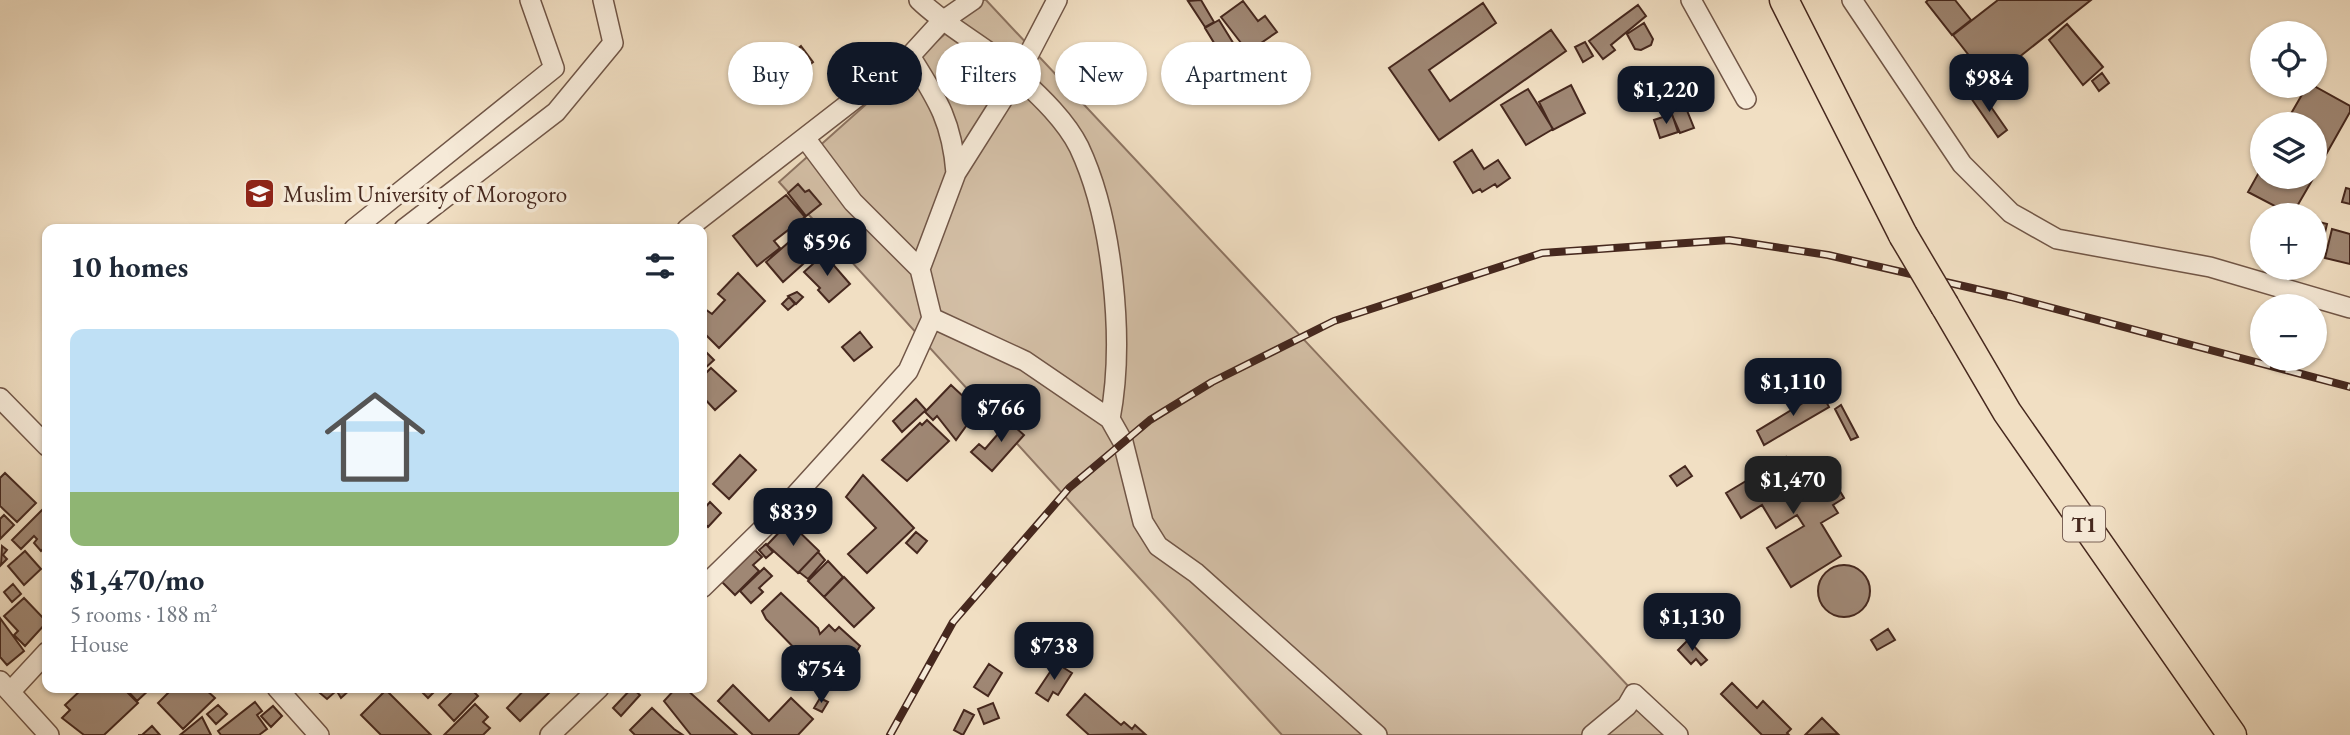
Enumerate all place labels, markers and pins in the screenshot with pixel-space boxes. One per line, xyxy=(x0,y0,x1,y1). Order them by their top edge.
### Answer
pin: $984 xyxy=(1948,54,2030,114)
pin: $1,220 xyxy=(1609,66,1723,126)
school or university icon: Muslim University of Morogoro xyxy=(243,177,277,211)
place label: Muslim University of Morogoro xyxy=(283,179,567,209)
pin: $596 xyxy=(786,218,868,278)
pin: $1,110 xyxy=(1736,358,1850,418)
pin: $766 xyxy=(960,384,1042,444)
pin: $1,470 xyxy=(1736,456,1850,516)
pin: $839 xyxy=(752,489,834,548)
pin: $1,130 xyxy=(1635,594,1749,653)
pin: $738 xyxy=(1013,622,1095,682)
pin: $754 xyxy=(780,646,862,705)

